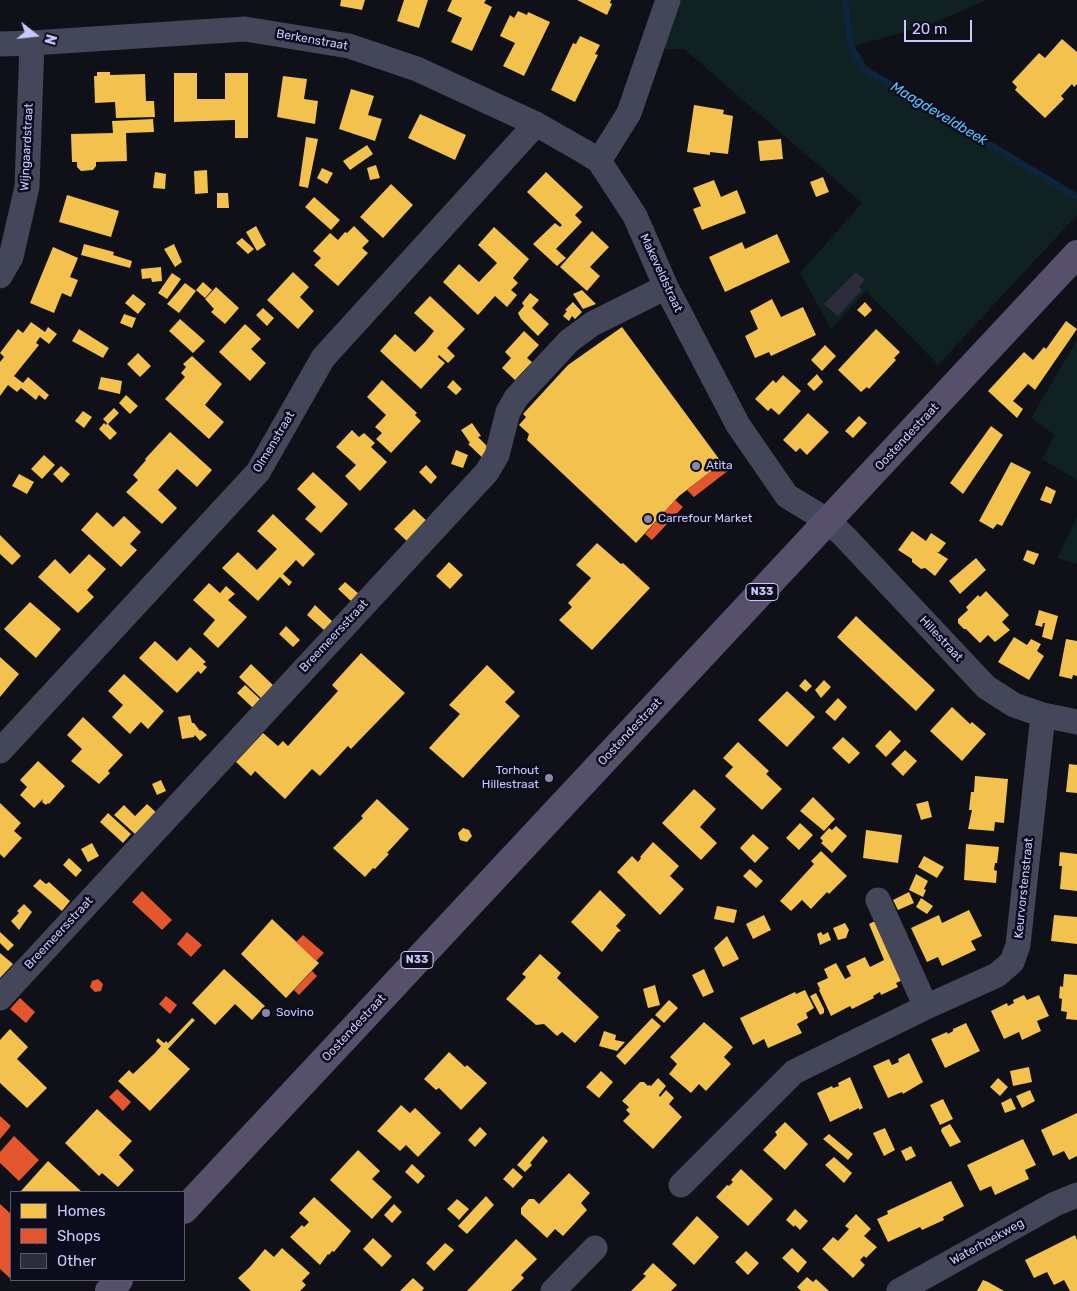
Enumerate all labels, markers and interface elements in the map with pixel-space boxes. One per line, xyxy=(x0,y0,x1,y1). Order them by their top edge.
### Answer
north arrow xyxy=(10,10,60,60)
scale bar xyxy=(907,10,974,42)
text: 20 m xyxy=(912,20,947,38)
street label: Berkenstraat xyxy=(275,27,349,53)
text: N xyxy=(40,32,59,46)
water label: Maagdeveldbeek xyxy=(888,78,990,150)
street label: Wijngaardstraat xyxy=(18,103,36,191)
street label: Makeveldstraat xyxy=(637,231,685,315)
street label: Oostendestraat xyxy=(872,400,942,474)
street label: Olmenstraat xyxy=(250,409,298,475)
place label: Atita xyxy=(706,459,733,473)
marker: Atita xyxy=(690,460,702,472)
place label: Carrefour Market xyxy=(658,512,752,526)
marker: Carrefour Market xyxy=(642,513,654,525)
road number: N33 xyxy=(746,584,778,600)
street label: Breemeersstraat xyxy=(297,597,371,675)
street label: Hillestraat xyxy=(916,613,966,665)
street label: Oostendestraat xyxy=(595,695,665,769)
place label: Torhout Hillestraat xyxy=(482,764,539,792)
marker: Torhout Hillestraat xyxy=(543,772,555,784)
street label: Keurvorstenstraat xyxy=(1012,837,1036,939)
street label: Breemeersstraat xyxy=(22,894,96,972)
road number: N33 xyxy=(401,952,433,968)
street label: Oostendestraat xyxy=(319,991,389,1065)
place label: Sovino xyxy=(276,1006,314,1020)
marker: Sovino xyxy=(260,1007,272,1019)
legend xyxy=(10,1191,185,1281)
text: Homes xyxy=(57,1202,106,1220)
street label: Waterhoekweg xyxy=(948,1216,1026,1268)
text: Shops xyxy=(57,1227,101,1245)
text: Other xyxy=(57,1252,96,1270)

